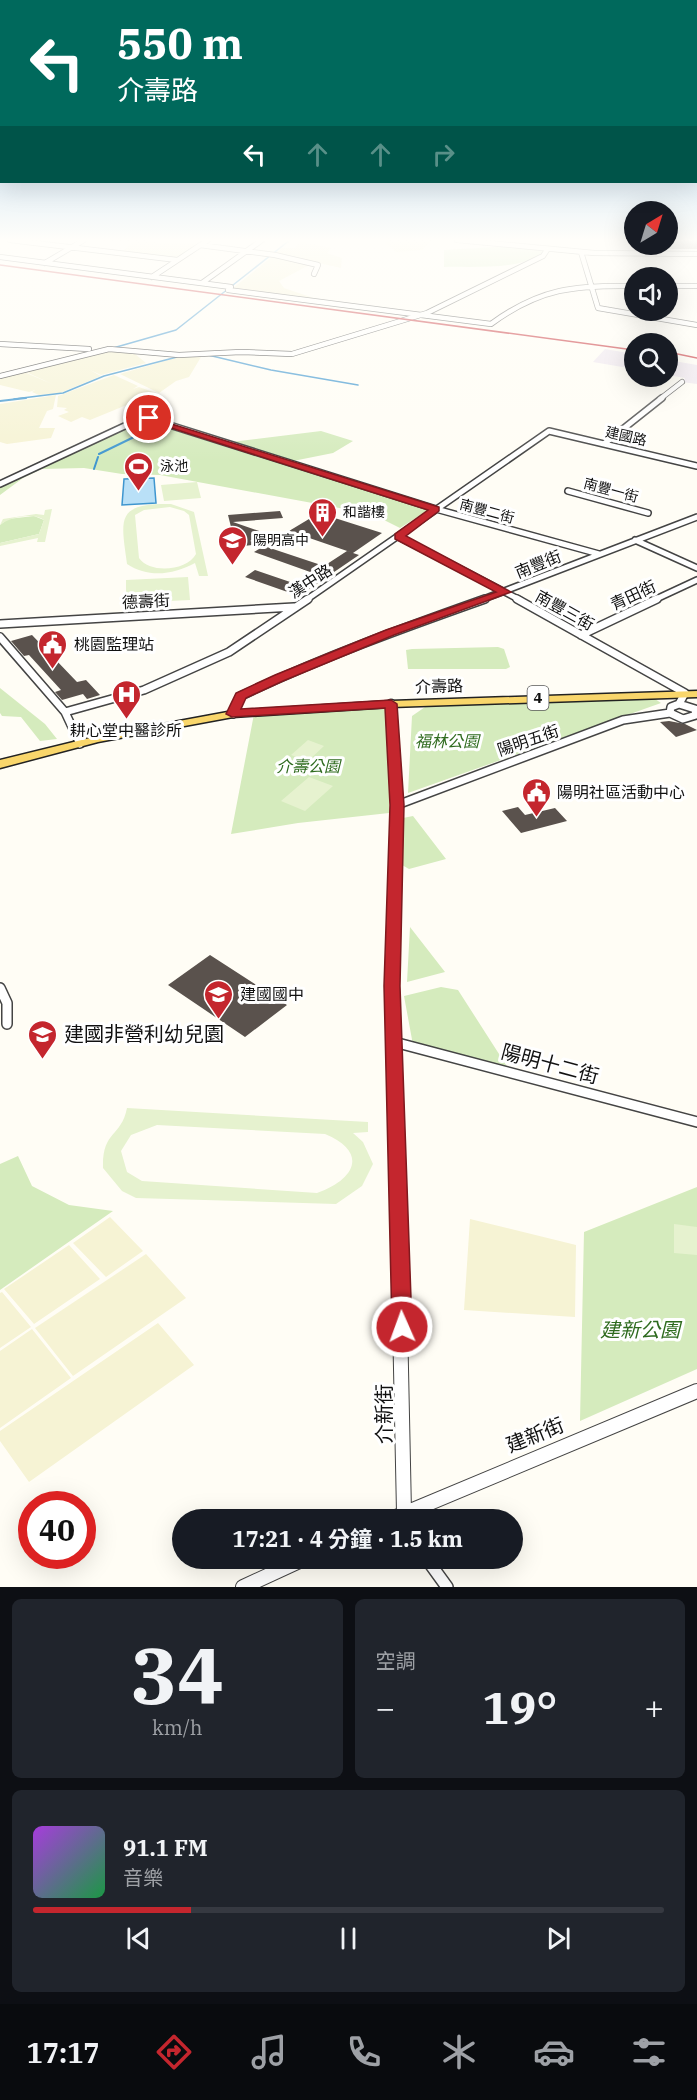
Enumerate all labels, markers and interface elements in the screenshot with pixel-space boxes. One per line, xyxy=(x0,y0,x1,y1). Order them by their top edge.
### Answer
text: 550 m xyxy=(117,16,243,71)
icon: left xyxy=(18,24,96,102)
text: 介壽路 xyxy=(117,72,198,107)
icon: left xyxy=(238,138,271,171)
icon: ahead xyxy=(301,138,334,171)
icon: ahead xyxy=(364,138,397,171)
icon: right xyxy=(427,138,460,171)
north arrow xyxy=(624,201,678,255)
map controls xyxy=(624,201,678,387)
button: sound xyxy=(624,267,678,321)
button: search xyxy=(624,333,678,387)
pin xyxy=(123,392,174,443)
icon: arrive xyxy=(132,401,165,434)
street label: 建國路 xyxy=(604,423,648,449)
sports icon: 泳池 xyxy=(123,450,155,492)
place label: 泳池 xyxy=(160,457,188,475)
street label: 南豐一街 xyxy=(582,474,640,506)
street label: 南豐二街 xyxy=(458,495,516,527)
building icon: 和諧樓 xyxy=(306,496,338,538)
place label: 和諧樓 xyxy=(343,503,385,521)
school or university icon: 陽明高中 xyxy=(216,524,248,566)
place label: 陽明高中 xyxy=(253,531,309,549)
street label: 南豐街 xyxy=(512,546,564,582)
street label: 漢中路 xyxy=(284,560,336,602)
street label: 青田街 xyxy=(607,576,659,614)
street label: 南豐三街 xyxy=(532,586,598,634)
street label: 德壽街 xyxy=(122,590,170,612)
public building icon: 桃園監理站 xyxy=(37,628,69,670)
place label: 桃園監理站 xyxy=(74,634,154,654)
street label: 介壽路 xyxy=(415,675,463,697)
hospital icon: 耕心堂中醫診所 xyxy=(110,678,142,720)
road number: 4 xyxy=(528,686,548,710)
place label: 耕心堂中醫診所 xyxy=(70,720,182,740)
street label: 陽明五街 xyxy=(494,720,562,760)
park label: 福林公園 xyxy=(415,731,481,751)
park label: 介壽公園 xyxy=(276,756,342,776)
public building icon: 陽明社區活動中心 xyxy=(520,776,552,818)
place label: 陽明社區活動中心 xyxy=(557,782,685,802)
school or university icon: 建國國中 xyxy=(203,978,235,1020)
place label: 建國國中 xyxy=(240,984,304,1004)
school or university icon: 建國非營利幼兒園 xyxy=(27,1018,59,1060)
place label: 建國非營利幼兒園 xyxy=(64,1020,224,1047)
street label: 陽明十二街 xyxy=(498,1038,602,1089)
position arrow xyxy=(370,1295,434,1359)
park label: 建新公園 xyxy=(600,1316,683,1343)
street label: 介新街 xyxy=(370,1384,397,1444)
street label: 建新街 xyxy=(502,1411,568,1458)
speed limit sign: 40 xyxy=(18,1491,96,1569)
text: 17:21 · 4 分鐘 · 1.5 km xyxy=(232,1524,463,1553)
text: 34 xyxy=(130,1624,224,1725)
text: 空調 xyxy=(376,1647,416,1674)
text: 19° xyxy=(482,1678,557,1736)
text: − xyxy=(376,1686,395,1729)
text: + xyxy=(644,1686,664,1729)
text: km/h xyxy=(152,1714,203,1741)
text: 91.1 FM xyxy=(123,1833,208,1862)
text: 音樂 xyxy=(123,1864,163,1891)
icon: previous xyxy=(122,1922,155,1955)
icon: pause xyxy=(332,1922,365,1955)
icon: next xyxy=(542,1922,575,1955)
icon: directions xyxy=(153,2031,195,2073)
icon: music xyxy=(248,2031,290,2073)
icon: phone xyxy=(343,2031,385,2073)
icon: climate xyxy=(438,2031,480,2073)
icon: car xyxy=(533,2031,575,2073)
icon: filters xyxy=(628,2031,670,2073)
text: 17:17 xyxy=(27,2035,100,2070)

